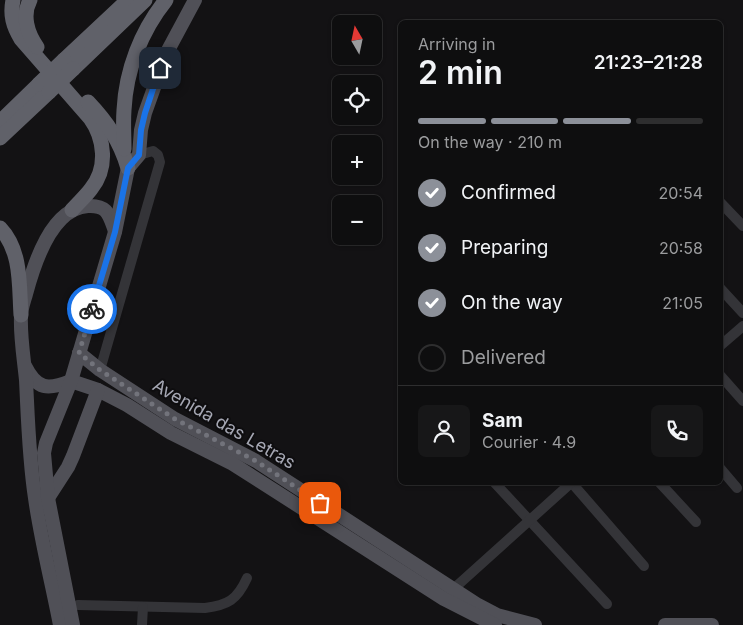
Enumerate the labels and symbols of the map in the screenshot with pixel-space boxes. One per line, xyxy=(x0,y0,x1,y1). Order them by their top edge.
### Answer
north arrow xyxy=(332,15,382,65)
pin xyxy=(139,47,181,89)
courier xyxy=(67,284,117,334)
street label: Avenida das Letras xyxy=(149,374,299,473)
pin xyxy=(299,482,341,524)

